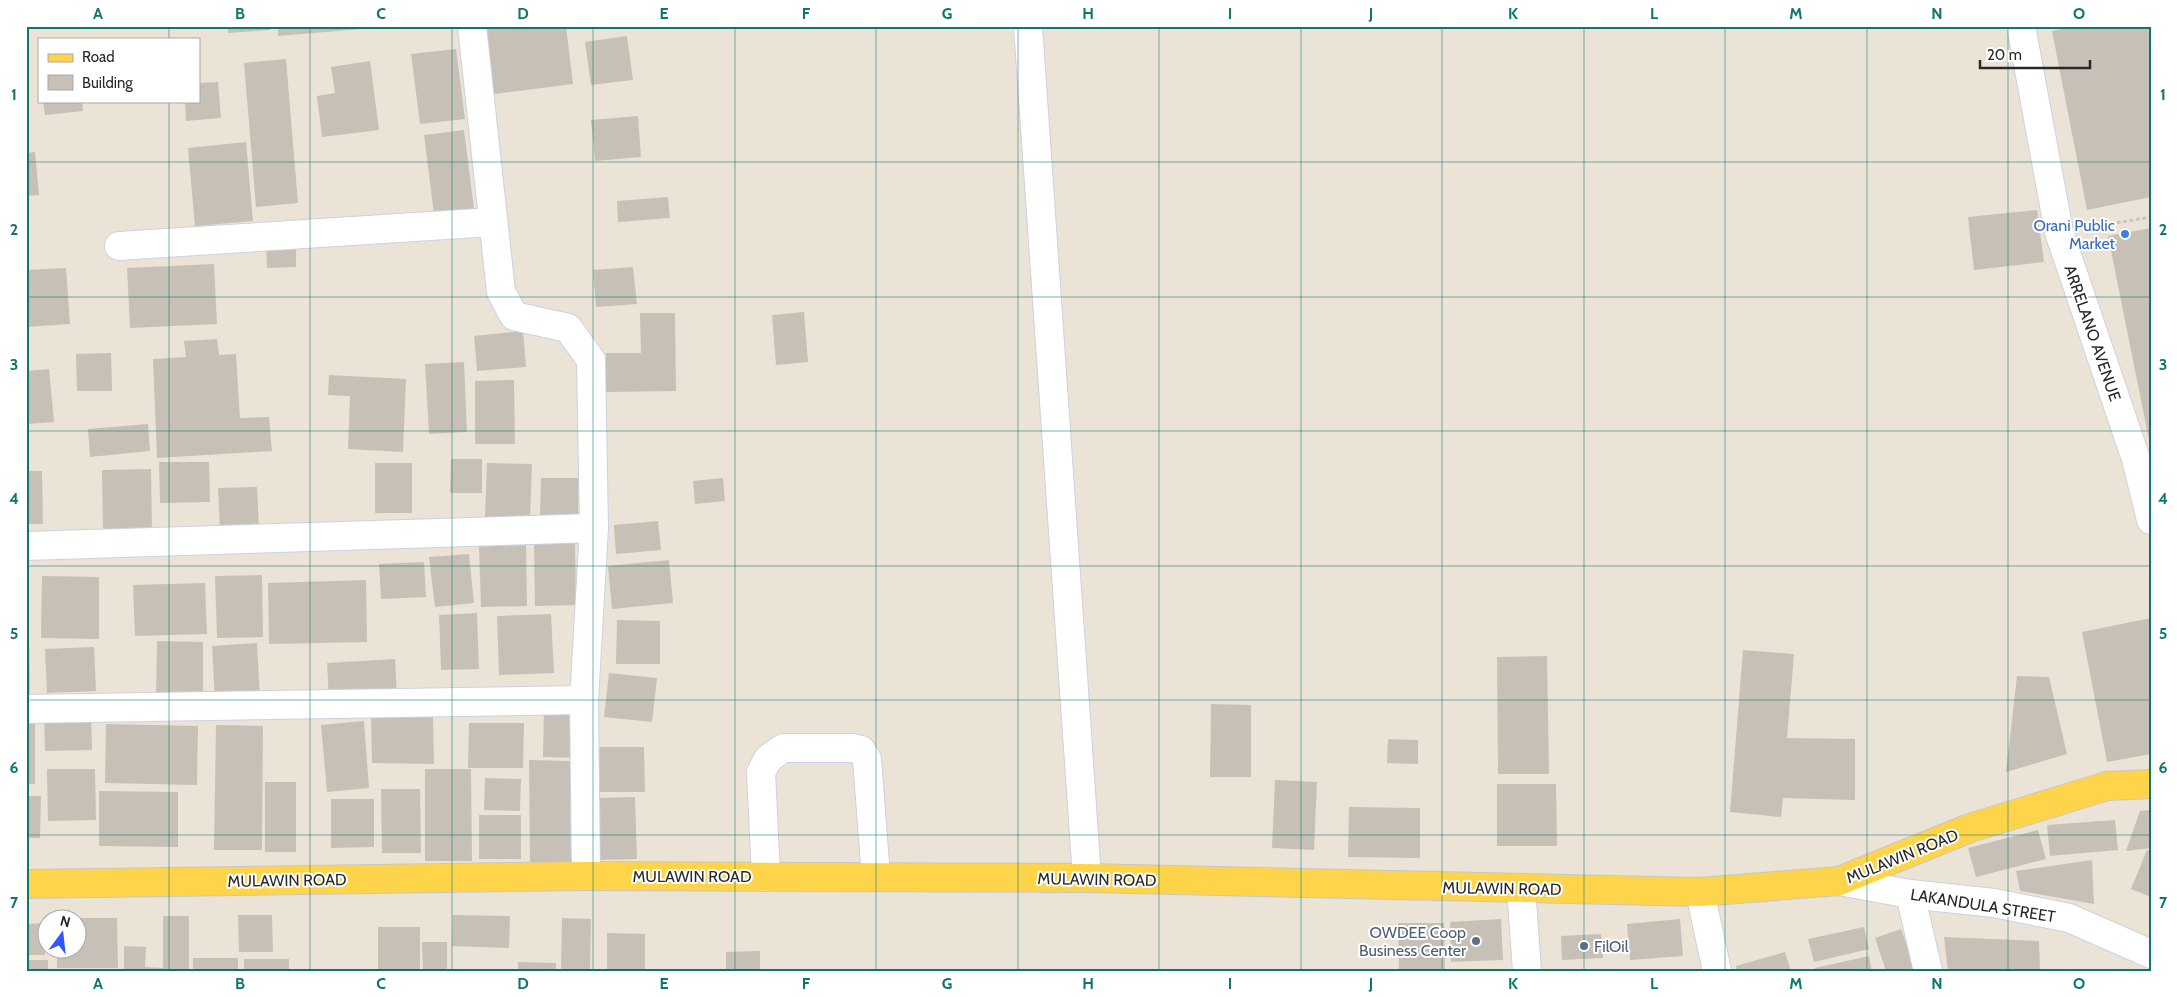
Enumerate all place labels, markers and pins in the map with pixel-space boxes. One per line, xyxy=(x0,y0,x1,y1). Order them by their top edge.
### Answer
place label: Orani Public Market xyxy=(2033,216,2116,253)
marker: Orani Public Market xyxy=(2119,228,2131,240)
place label: OWDEE Coop Business Center xyxy=(1359,923,1467,960)
marker: OWDEE Coop Business Center xyxy=(1470,935,1482,947)
place label: FilOil xyxy=(1594,937,1629,956)
marker: FilOil xyxy=(1578,940,1590,952)

